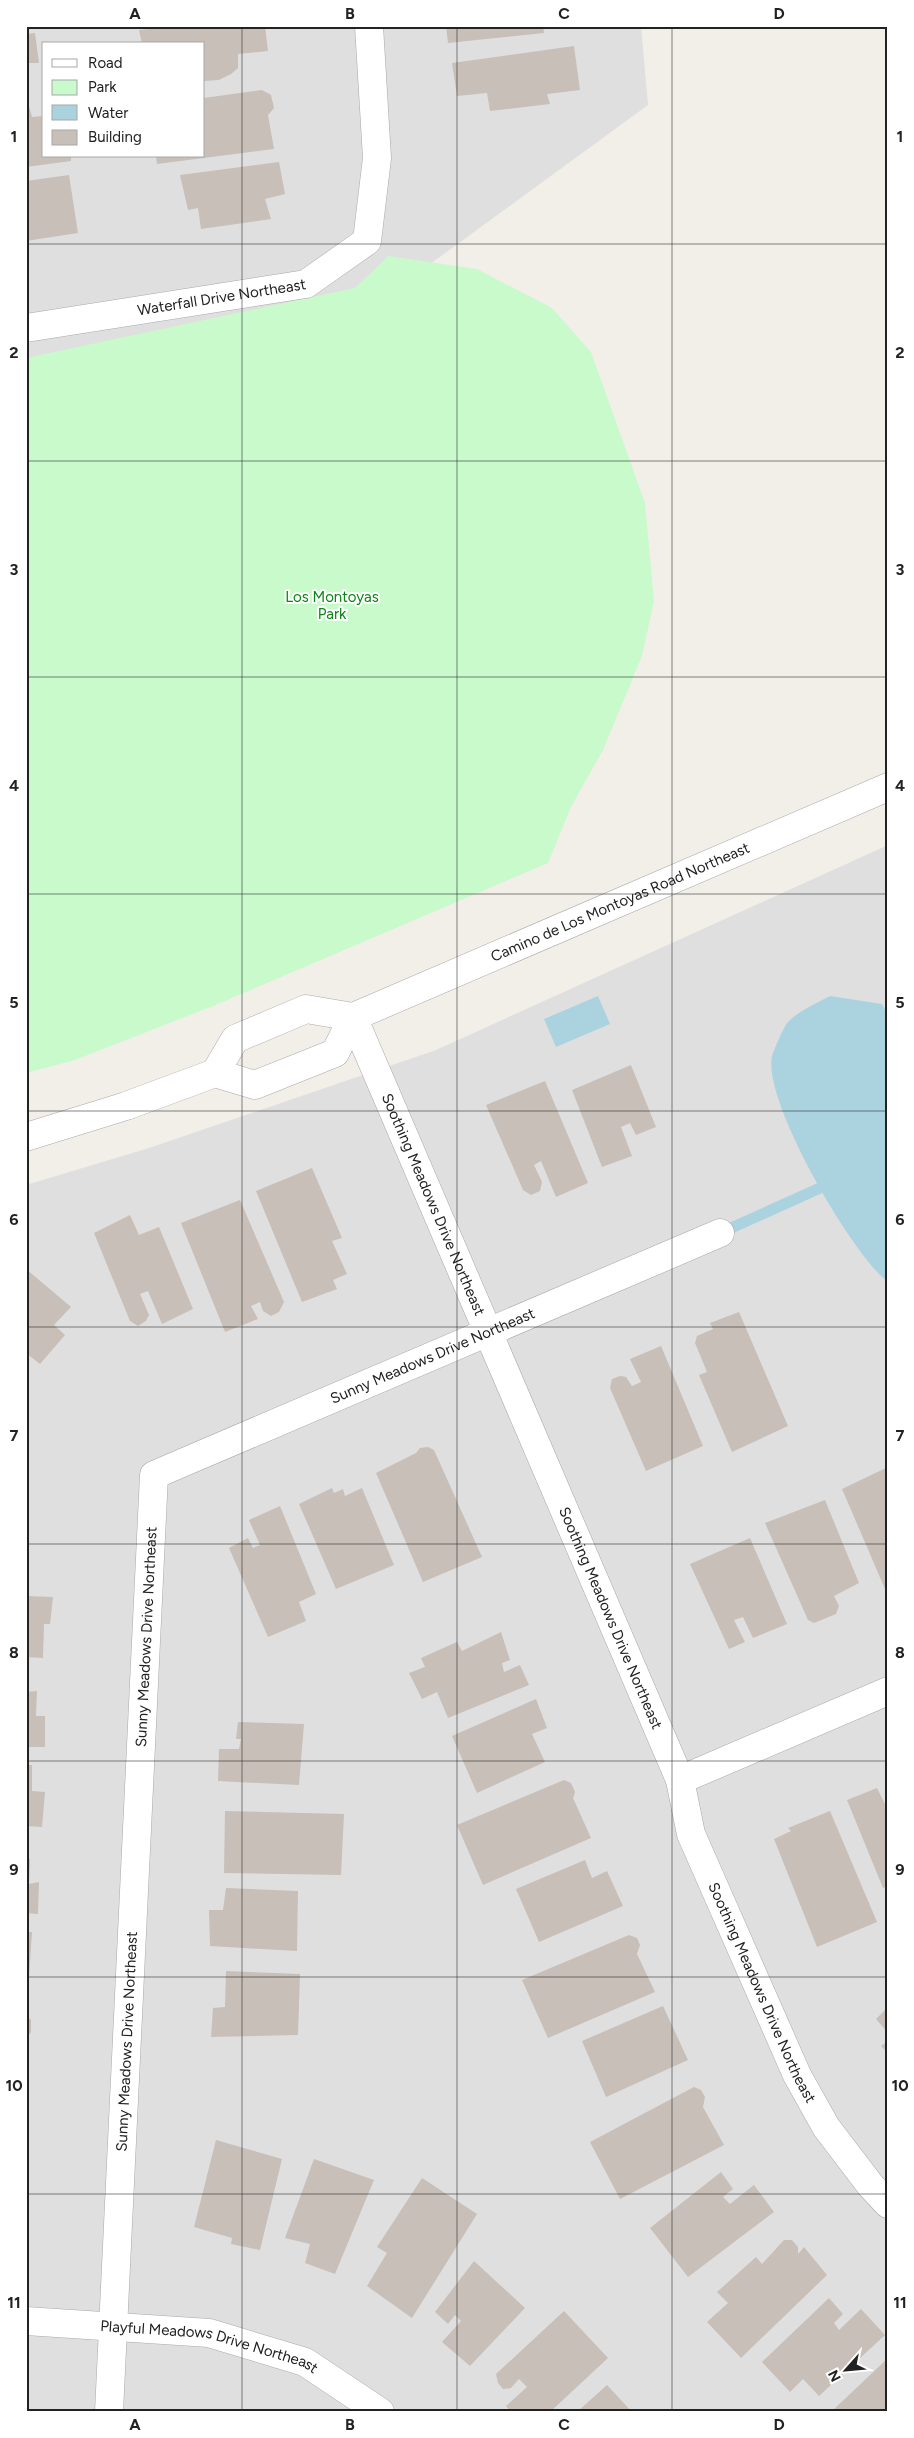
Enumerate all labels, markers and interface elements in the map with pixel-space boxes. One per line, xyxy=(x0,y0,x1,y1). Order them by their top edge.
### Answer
text: A xyxy=(129,4,141,23)
text: B xyxy=(345,4,355,23)
text: C xyxy=(558,4,570,23)
text: D xyxy=(773,4,785,23)
legend xyxy=(42,42,205,158)
text: Road xyxy=(88,54,123,72)
text: Park xyxy=(88,78,117,96)
text: Water xyxy=(88,104,128,122)
text: 1 xyxy=(11,127,17,146)
text: 1 xyxy=(897,127,903,146)
text: Building xyxy=(88,128,142,146)
street label: Waterfall Drive Northeast xyxy=(136,275,307,319)
text: 2 xyxy=(9,343,19,362)
text: 2 xyxy=(895,343,905,362)
text: 3 xyxy=(10,560,19,579)
text: 3 xyxy=(896,560,905,579)
park label: Los Montoyas Park xyxy=(285,588,379,623)
text: 4 xyxy=(9,776,19,795)
text: 4 xyxy=(895,776,905,795)
street label: Camino de Los Montoyas Road Northeast xyxy=(488,839,753,966)
text: 5 xyxy=(9,993,19,1012)
text: 5 xyxy=(895,993,905,1012)
street label: Soothing Meadows Drive Northeast xyxy=(378,1091,489,1319)
text: 6 xyxy=(9,1210,19,1229)
text: 6 xyxy=(895,1210,905,1229)
street label: Sunny Meadows Drive Northeast xyxy=(328,1304,538,1408)
text: 7 xyxy=(10,1426,19,1445)
text: 7 xyxy=(896,1426,905,1445)
street label: Soothing Meadows Drive Northeast xyxy=(555,1504,666,1732)
street label: Sunny Meadows Drive Northeast xyxy=(132,1526,161,1748)
text: 8 xyxy=(9,1643,19,1662)
text: 8 xyxy=(895,1643,905,1662)
text: 9 xyxy=(9,1860,19,1879)
text: 9 xyxy=(895,1860,905,1879)
street label: Soothing Meadows Drive Northeast xyxy=(704,1880,820,2106)
street label: Sunny Meadows Drive Northeast xyxy=(113,1930,141,2152)
text: 10 xyxy=(5,2076,23,2095)
text: 10 xyxy=(891,2076,909,2095)
text: 11 xyxy=(7,2293,21,2312)
text: 11 xyxy=(893,2293,907,2312)
street label: Playful Meadows Drive Northeast xyxy=(100,2317,322,2377)
north arrow xyxy=(822,2346,872,2396)
text: N xyxy=(825,2367,845,2384)
text: A xyxy=(129,2415,141,2434)
text: B xyxy=(345,2415,355,2434)
text: C xyxy=(558,2415,570,2434)
text: D xyxy=(773,2415,785,2434)

